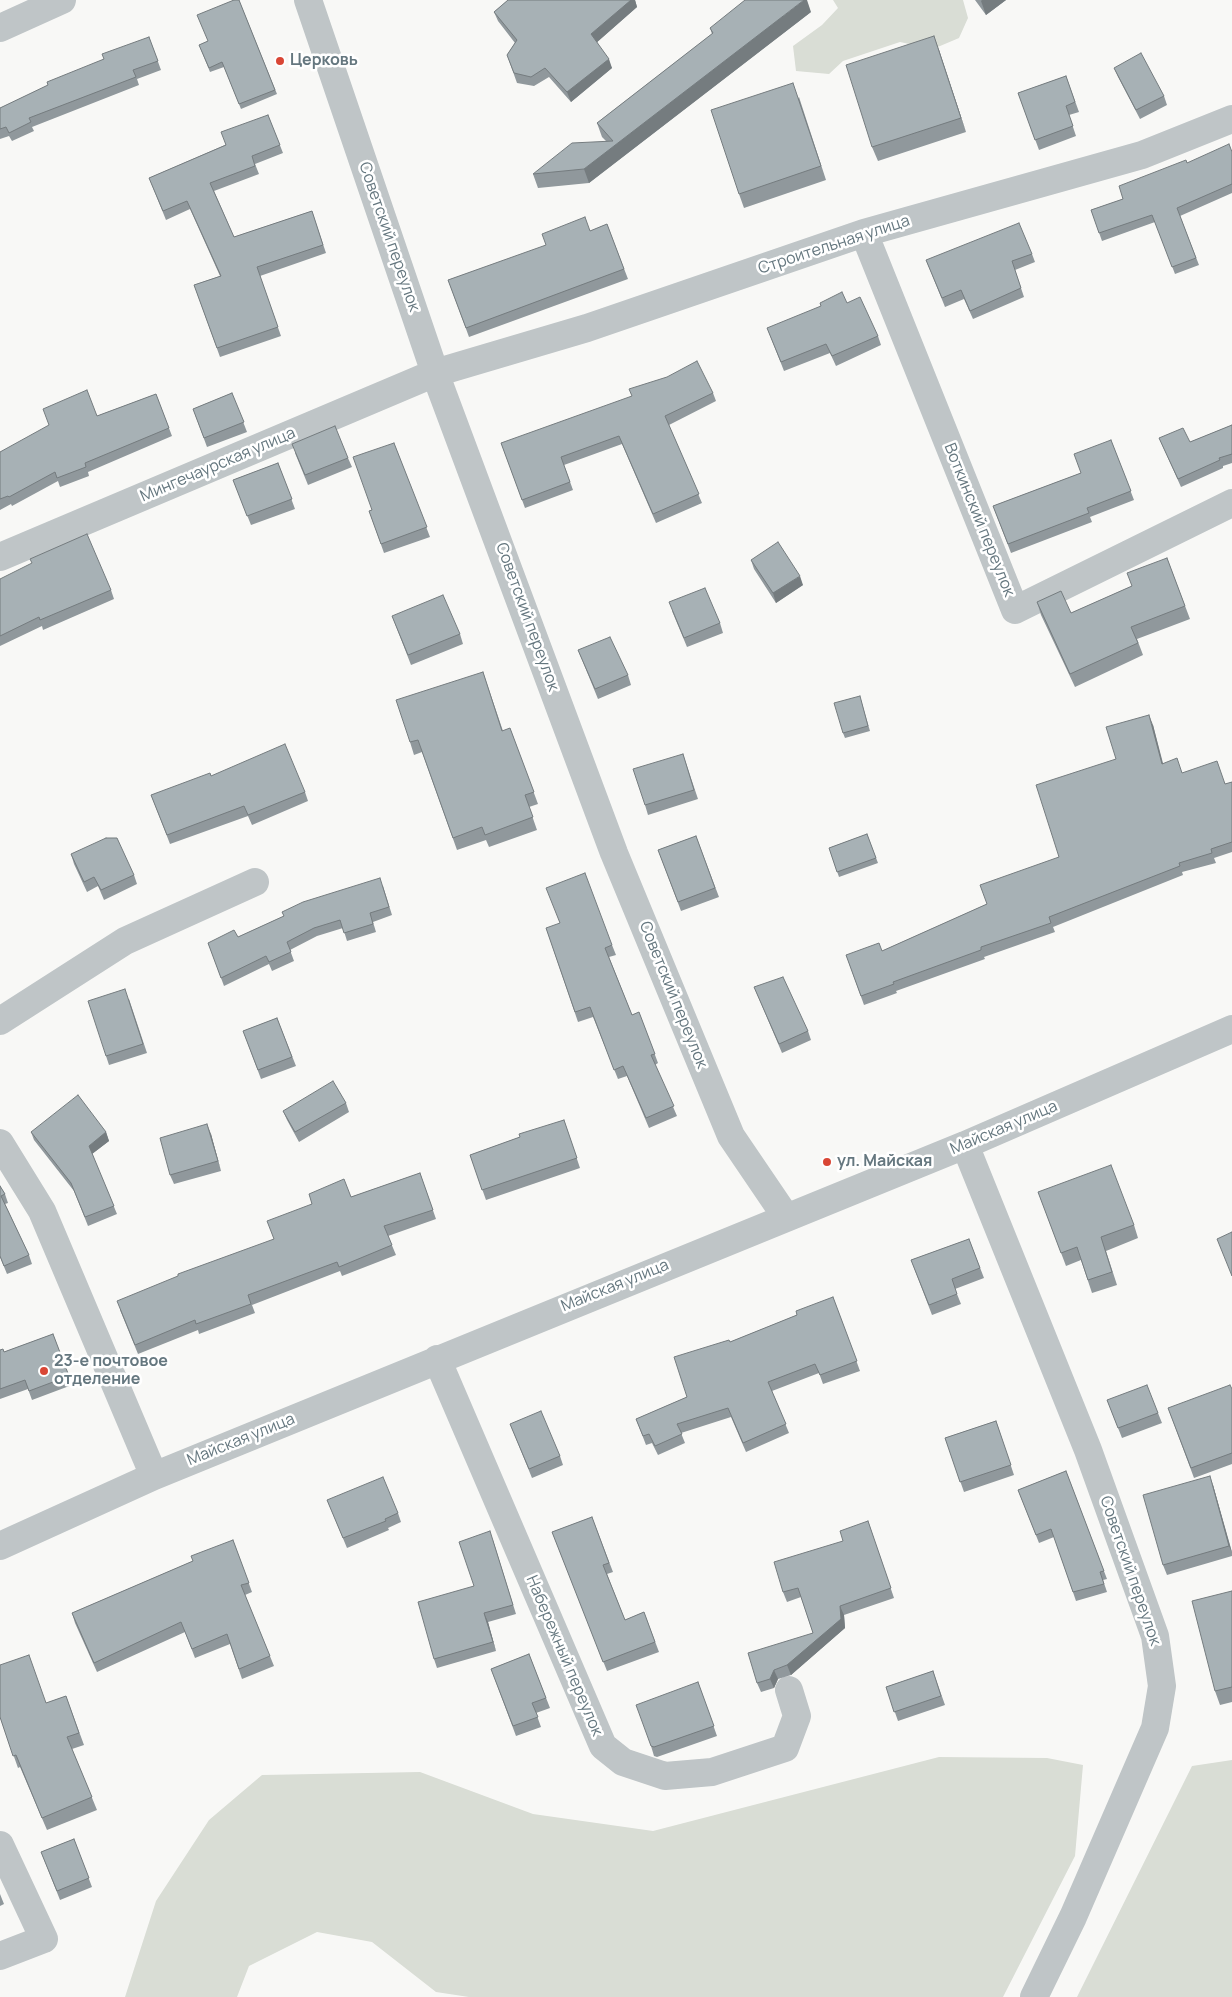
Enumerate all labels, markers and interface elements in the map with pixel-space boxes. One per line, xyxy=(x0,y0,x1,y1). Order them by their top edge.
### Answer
place label: Церковь xyxy=(290,51,358,71)
marker: Церковь xyxy=(274,55,286,67)
street label: Советский переулок xyxy=(354,160,424,314)
street label: Строительная улица xyxy=(756,211,912,279)
street label: Мингечаурская улица xyxy=(138,424,298,506)
street label: Воткинский переулок xyxy=(939,441,1019,599)
street label: Советский переулок xyxy=(491,540,563,694)
street label: Советский переулок xyxy=(635,919,711,1071)
street label: Майская улица xyxy=(948,1097,1060,1159)
place label: ул. Майская xyxy=(837,1152,932,1172)
marker: ул. Майская xyxy=(821,1156,833,1168)
street label: Майская улица xyxy=(558,1256,672,1316)
place label: 23-е почтовое отделение xyxy=(54,1352,168,1390)
marker: 23-е почтовое отделение xyxy=(38,1365,50,1377)
street label: Майская улица xyxy=(184,1410,298,1470)
street label: Советский переулок xyxy=(1095,1494,1165,1648)
street label: Набережный переулок xyxy=(521,1573,607,1739)

